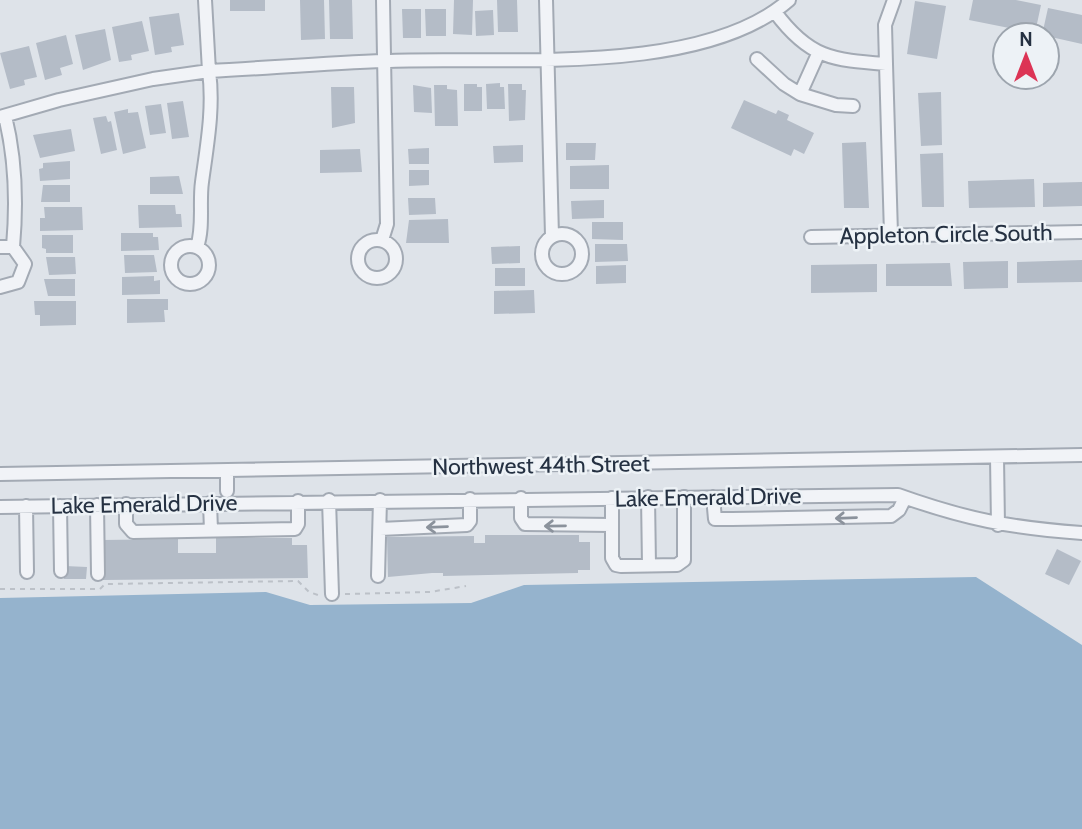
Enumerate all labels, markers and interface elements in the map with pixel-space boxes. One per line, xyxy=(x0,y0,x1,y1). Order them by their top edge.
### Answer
north arrow xyxy=(991,21,1061,91)
text: N xyxy=(1019,28,1033,51)
street label: Appleton Circle South xyxy=(839,218,1053,250)
street label: Northwest 44th Street xyxy=(432,449,650,481)
street label: Lake Emerald Drive xyxy=(614,481,802,513)
street label: Lake Emerald Drive xyxy=(50,488,238,520)
one-way arrow xyxy=(835,511,858,524)
one-way arrow xyxy=(544,519,567,533)
one-way arrow xyxy=(425,520,448,533)

